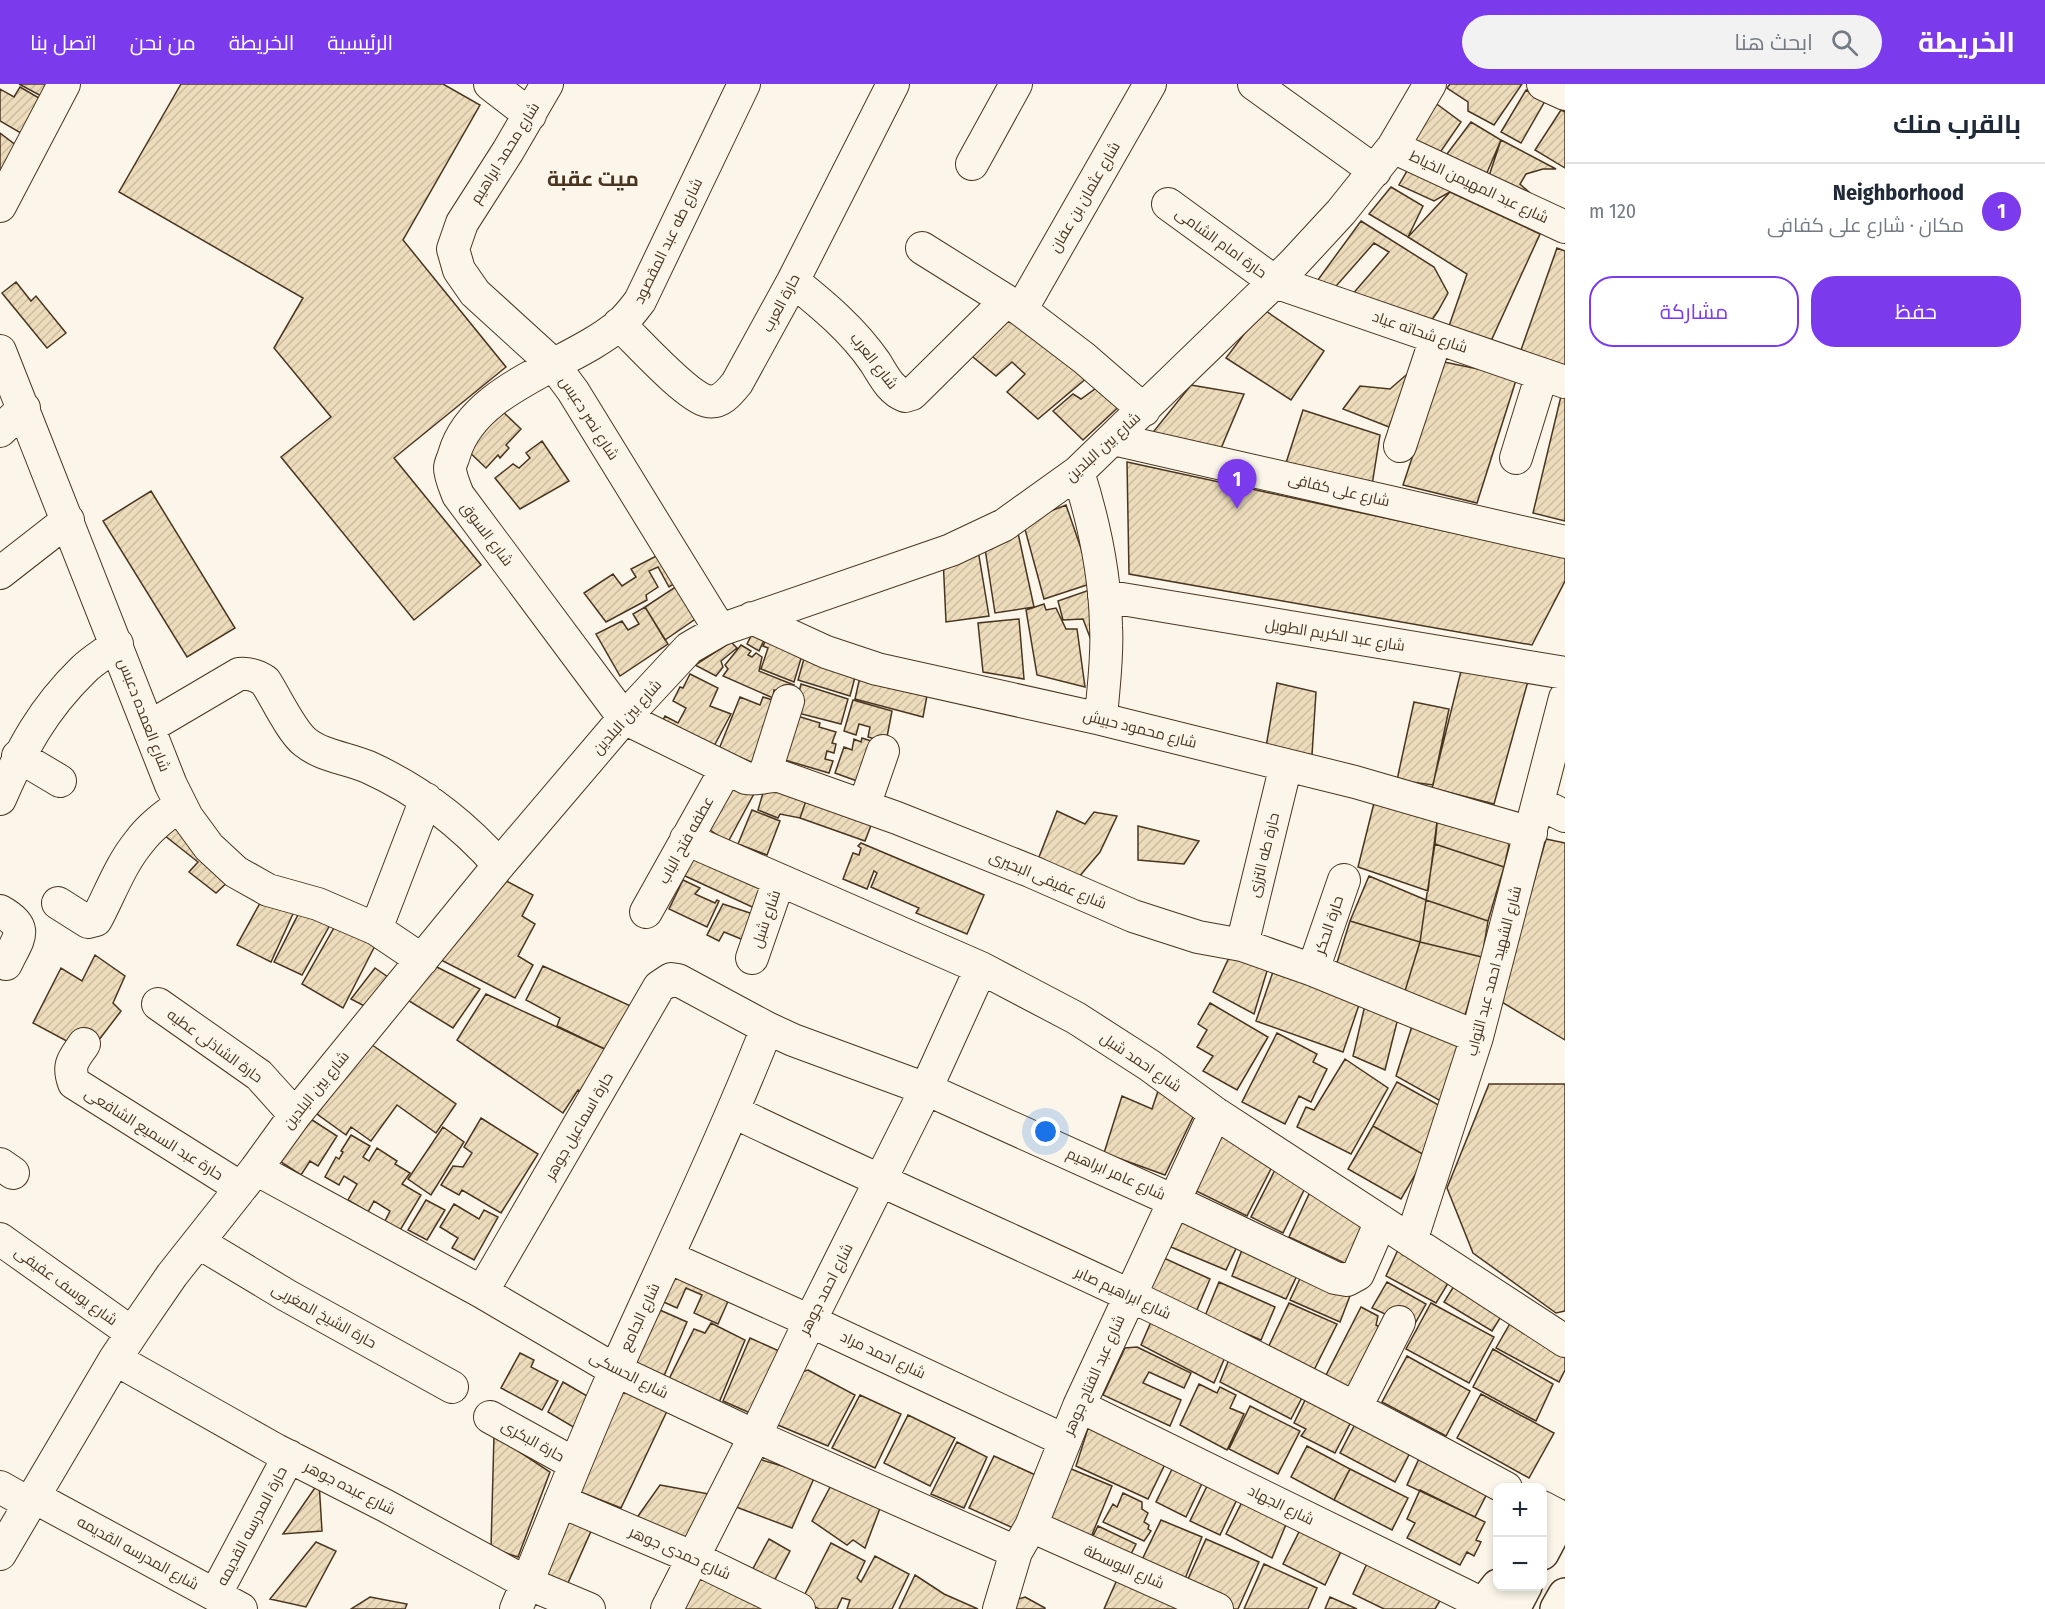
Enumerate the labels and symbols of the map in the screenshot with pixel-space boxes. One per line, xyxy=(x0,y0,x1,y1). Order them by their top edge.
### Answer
street label: شارع محمد ابراهيم xyxy=(467,99,545,208)
street label: شارع عثمان بن عفان xyxy=(1046,138,1126,257)
street label: شارع عبد المهيمن الخياط xyxy=(1406,147,1552,229)
district label: ميت عقبة xyxy=(547,166,639,192)
street label: شارع طه عبد المقصود xyxy=(630,175,708,308)
street label: حارة امام الشامى xyxy=(1171,204,1270,283)
street label: حارة العرب xyxy=(758,271,804,335)
street label: شارع شحاته عياد xyxy=(1369,307,1470,359)
street label: شارع العرب xyxy=(845,329,902,394)
street label: شارع نصر دعبس xyxy=(554,373,623,464)
street label: شارع بين البلدين xyxy=(1062,409,1146,487)
pin: 1 xyxy=(1218,460,1256,509)
street label: شارع على كفافى xyxy=(1286,470,1391,512)
street label: شارع السوق xyxy=(456,499,517,571)
street label: شارع عبد الكريم الطويل xyxy=(1264,615,1406,657)
street label: شارع العمده دعبس xyxy=(112,656,174,775)
street label: شارع بين البلدين xyxy=(589,676,667,760)
street label: شارع محمود حبيش xyxy=(1081,706,1199,754)
street label: عطفه فتح الباب xyxy=(655,793,719,888)
street label: حارة طه الترزى xyxy=(1245,811,1284,900)
street label: شارع عفيفى البحيرى xyxy=(986,847,1109,915)
street label: شارع الشهيد احمد عبد التواب xyxy=(1463,884,1527,1059)
street label: شارع شبل xyxy=(748,888,786,951)
street label: حارة الحكر xyxy=(1310,893,1347,958)
street label: حارة الشاذلى عطيه xyxy=(163,1005,266,1088)
street label: شارع احمد شبل xyxy=(1096,1028,1185,1097)
street label: شارع بين البلدين xyxy=(279,1048,354,1134)
street label: حارة اسماعيل جوهر xyxy=(541,1069,618,1184)
street label: حارة عبد السميع الشافعى xyxy=(80,1084,227,1186)
your location xyxy=(1031,1117,1060,1146)
street label: شارع عامر ابراهيم xyxy=(1063,1144,1168,1206)
street label: شارع احمد جوهر xyxy=(795,1240,859,1339)
street label: شارع يوسف عفيفى xyxy=(10,1243,121,1331)
street label: شارع ابراهيم صابر xyxy=(1070,1262,1174,1325)
street label: حارة الشيخ المغربى xyxy=(268,1280,380,1354)
street label: شارع الجامع xyxy=(616,1280,665,1355)
street label: شارع عبد الفتاح جوهر xyxy=(1059,1312,1130,1440)
street label: شارع احمد مراد xyxy=(837,1327,929,1384)
street label: شارع الحسكى xyxy=(586,1347,671,1404)
street label: حارة البكرى xyxy=(498,1416,568,1467)
street label: شارع عبده جوهر xyxy=(300,1457,398,1520)
street label: حارة المدرسه القديمه xyxy=(213,1463,291,1589)
street label: شارع الجهاد xyxy=(1244,1481,1317,1531)
street label: شارع المدرسه القديمه xyxy=(73,1512,202,1596)
street label: شارع حمدى جوهر xyxy=(625,1522,734,1585)
street label: شارع البوسطة xyxy=(1080,1541,1167,1595)

